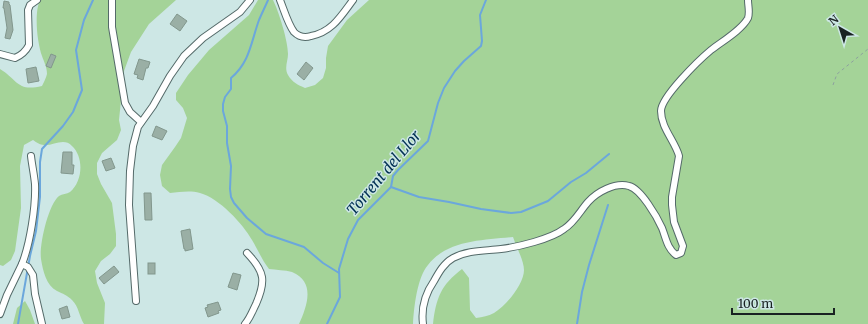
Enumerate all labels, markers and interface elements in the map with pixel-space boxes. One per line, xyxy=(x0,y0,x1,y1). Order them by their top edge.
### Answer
north arrow xyxy=(820,8,860,48)
text: N xyxy=(826,12,842,28)
water label: Torrent del Llor xyxy=(343,126,425,219)
scale bar xyxy=(732,290,834,316)
text: 100 m xyxy=(738,296,773,311)

